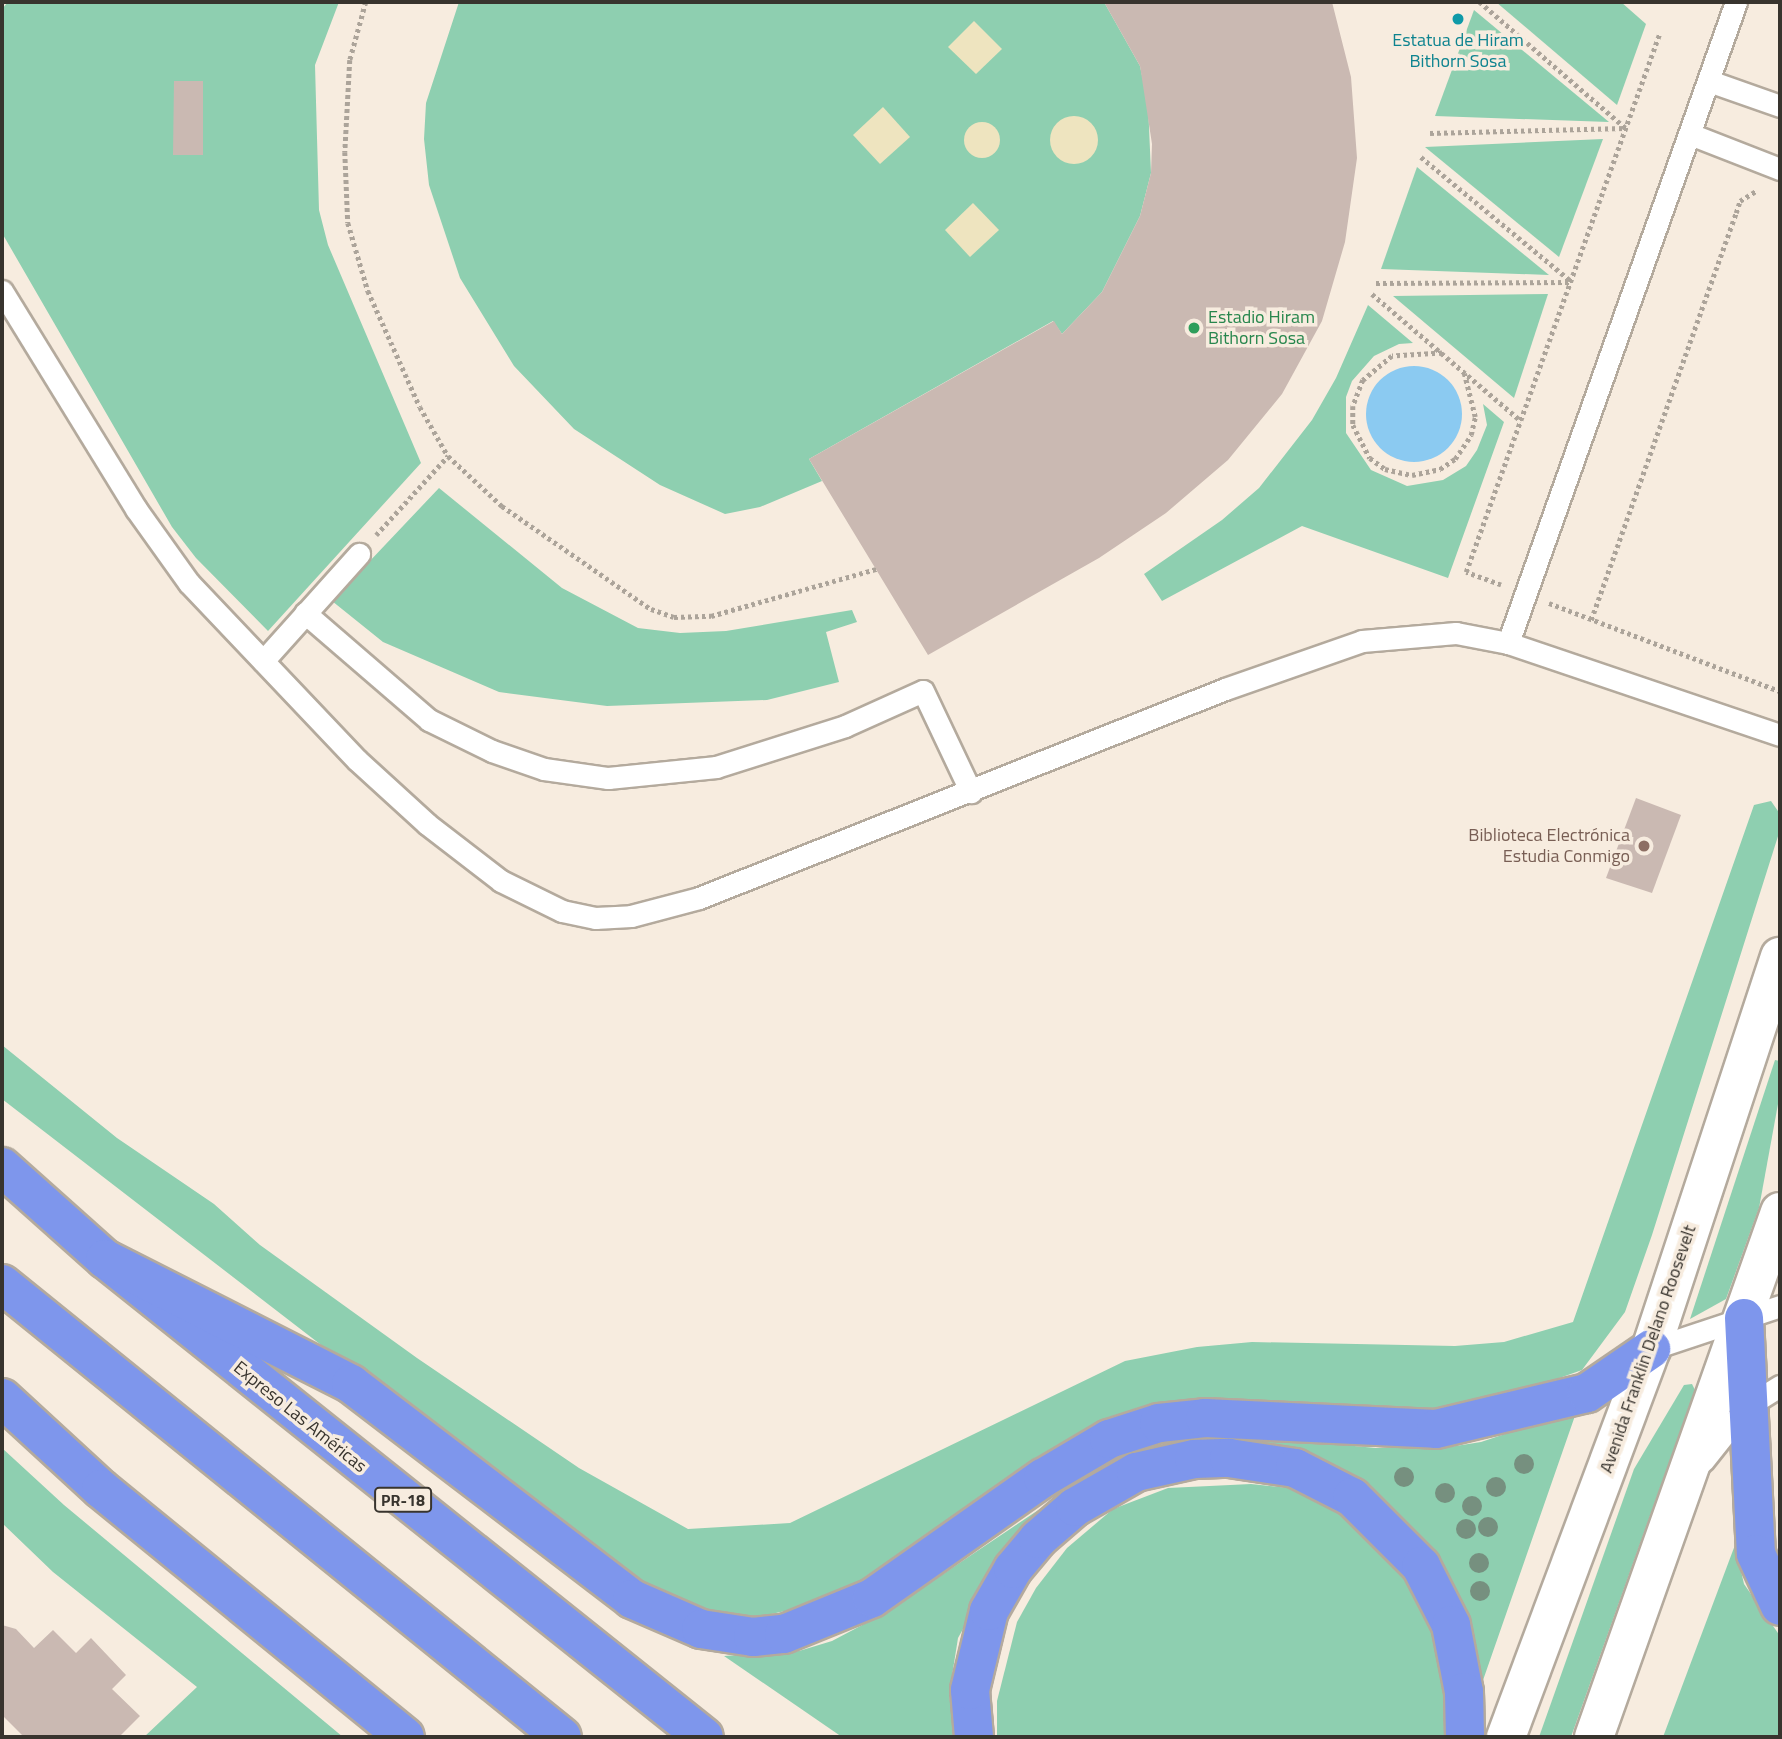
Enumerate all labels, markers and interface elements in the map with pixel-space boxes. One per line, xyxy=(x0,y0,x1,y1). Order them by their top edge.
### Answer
marker: Estatua de Hiram Bithorn Sosa xyxy=(1450,11,1466,27)
place label: Estatua de Hiram Bithorn Sosa xyxy=(1392,30,1524,72)
place label: Estadio Hiram Bithorn Sosa xyxy=(1208,307,1315,350)
marker: Estadio Hiram Bithorn Sosa xyxy=(1186,320,1202,336)
place label: Biblioteca Electrónica Estudia Conmigo xyxy=(1468,825,1630,868)
marker: Biblioteca Electrónica Estudia Conmigo xyxy=(1636,838,1652,854)
street label: Avenida Franklin Delano Roosevelt xyxy=(1595,1222,1701,1476)
street label: Expreso Las Américas xyxy=(229,1357,371,1477)
road number: PR-18 xyxy=(373,1488,433,1512)

